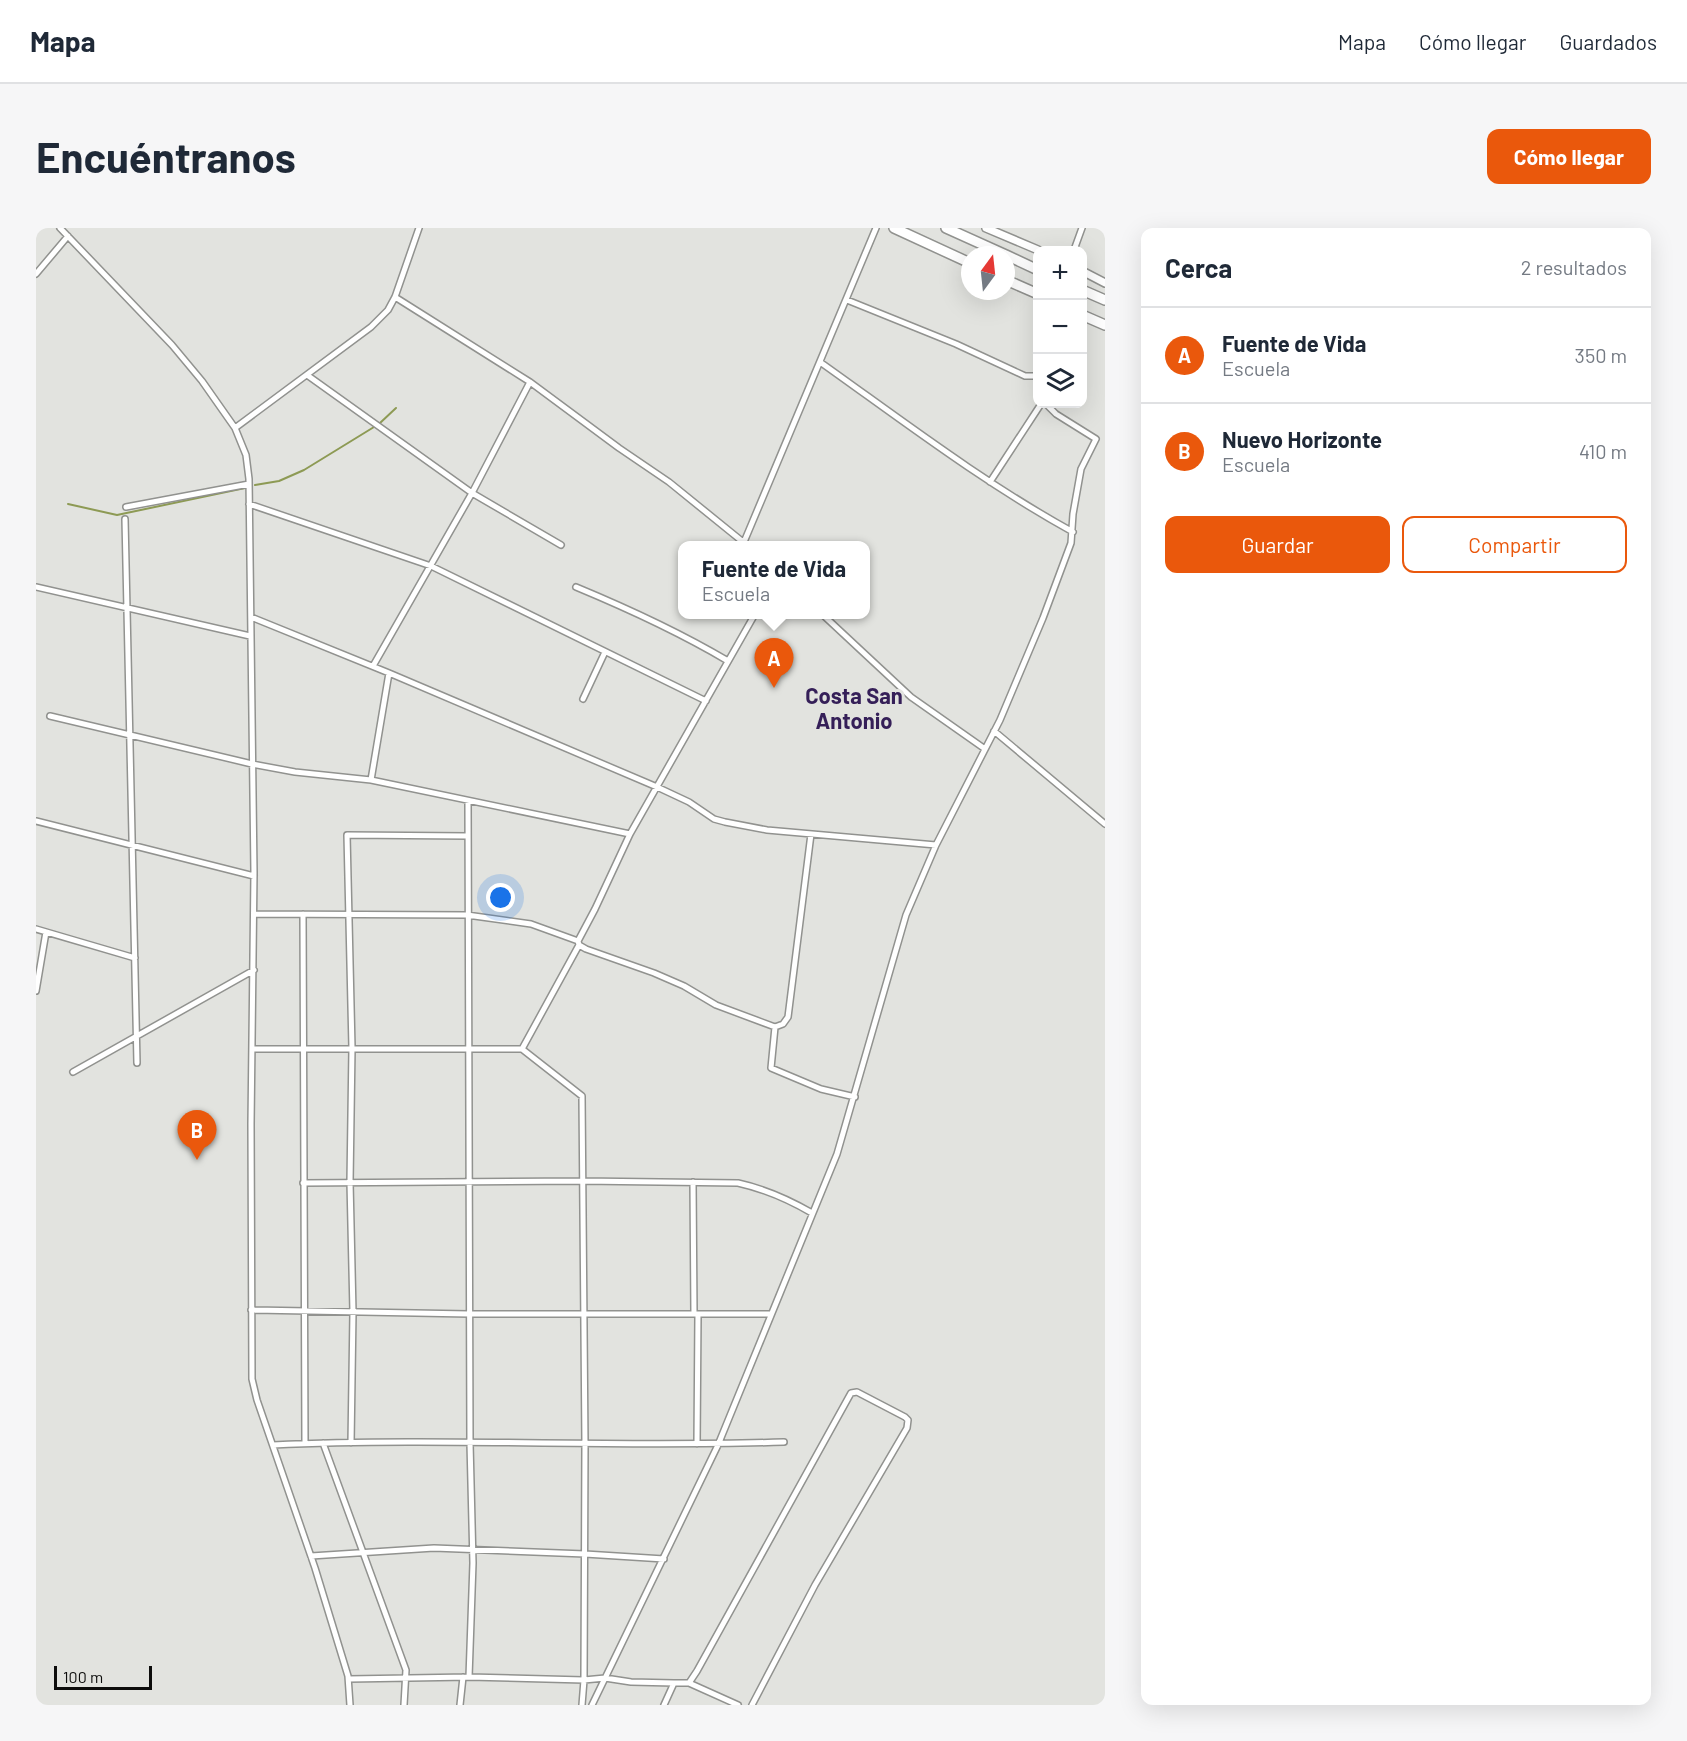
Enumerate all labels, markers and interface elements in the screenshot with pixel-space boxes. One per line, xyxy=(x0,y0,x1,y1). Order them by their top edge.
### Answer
text: Mapa xyxy=(30,24,96,58)
text: Mapa xyxy=(1338,29,1386,54)
text: Cómo llegar xyxy=(1419,29,1526,54)
text: Guardados xyxy=(1559,29,1657,54)
button: Cómo llegar xyxy=(1487,129,1651,184)
text: Encuéntranos xyxy=(36,131,296,181)
north arrow xyxy=(961,246,1015,300)
map controls xyxy=(1033,246,1087,408)
button: + xyxy=(1033,246,1087,300)
text: Cerca xyxy=(1165,252,1232,283)
text: 2 resultados xyxy=(1521,255,1627,279)
button: − xyxy=(1033,300,1087,354)
text: Fuente de Vida xyxy=(1222,330,1366,356)
text: A xyxy=(1178,343,1191,367)
text: 350 m xyxy=(1575,343,1627,367)
button: layers xyxy=(1033,354,1087,408)
text: Escuela xyxy=(1222,356,1290,380)
text: Nuevo Horizonte xyxy=(1222,426,1382,452)
text: B xyxy=(1178,439,1191,463)
text: 410 m xyxy=(1579,439,1627,463)
text: Escuela xyxy=(1222,452,1290,476)
button: Guardar xyxy=(1165,516,1390,573)
button: Compartir xyxy=(1402,516,1627,573)
popup xyxy=(678,541,870,619)
text: Fuente de Vida xyxy=(702,555,846,581)
text: Escuela xyxy=(702,581,770,605)
pin: A xyxy=(754,638,794,688)
district label: Costa San Antonio xyxy=(805,682,903,733)
your location xyxy=(486,883,515,912)
pin: B xyxy=(178,1110,216,1160)
scale bar xyxy=(54,1663,152,1690)
text: 100 m xyxy=(63,1667,103,1686)

